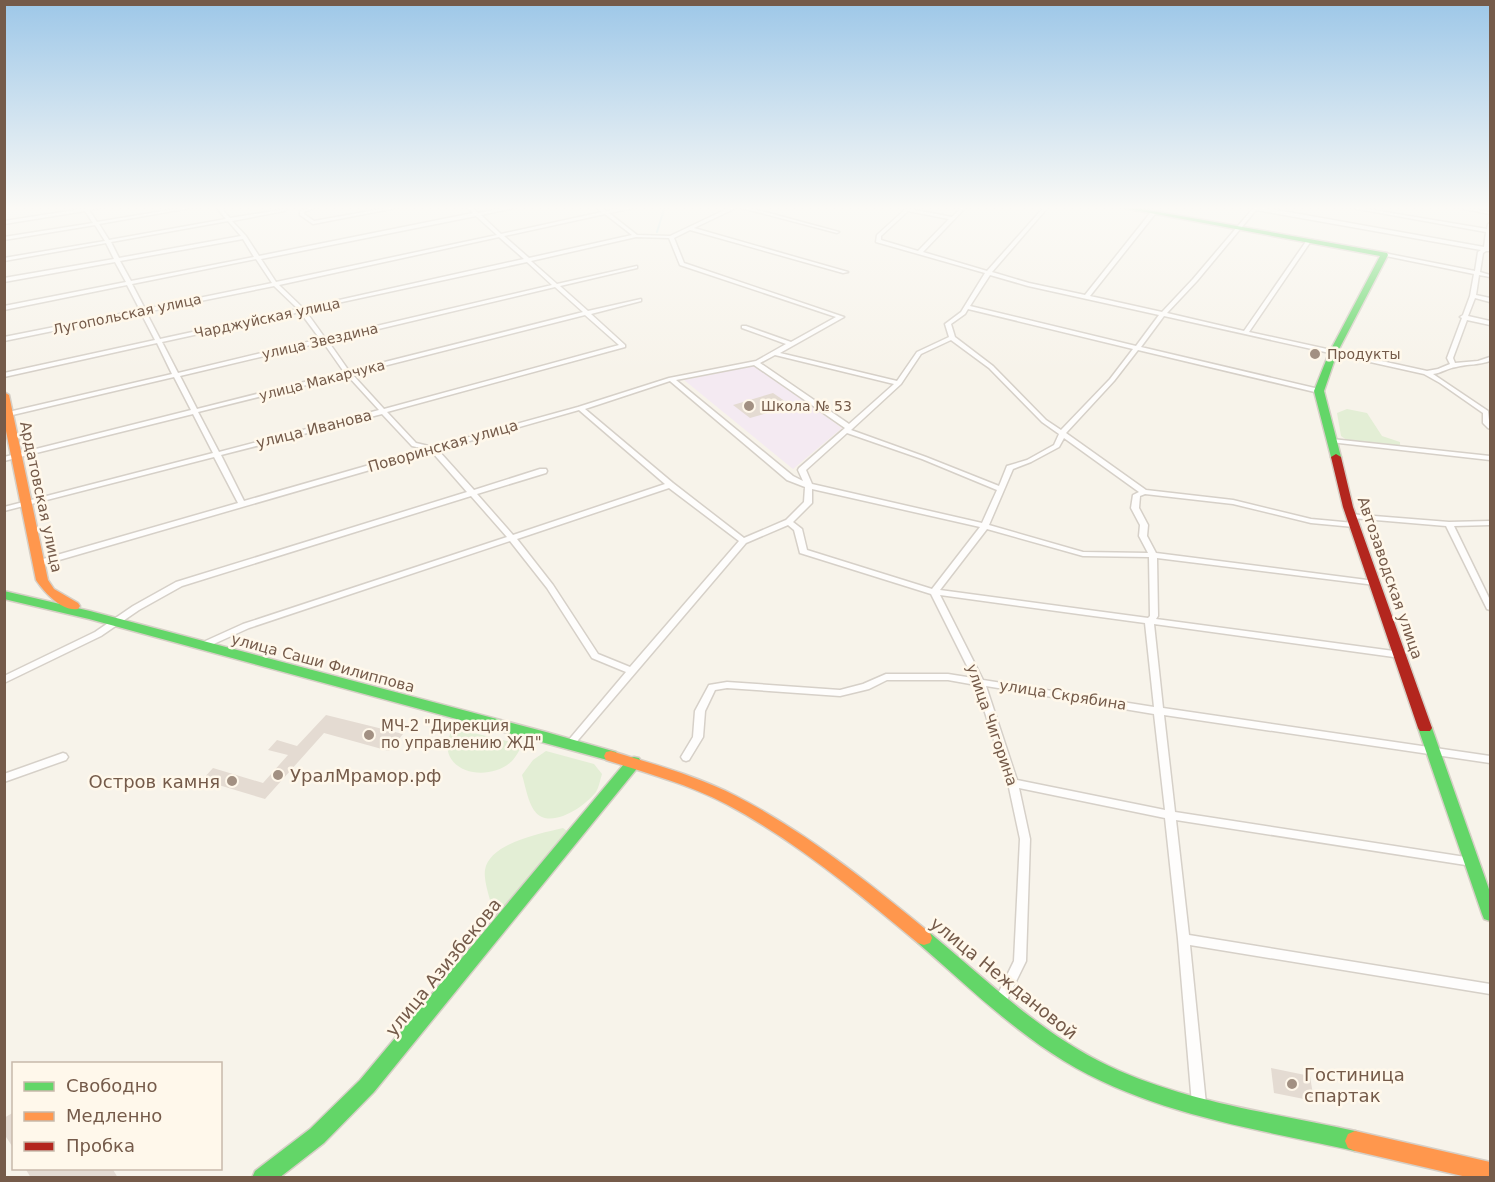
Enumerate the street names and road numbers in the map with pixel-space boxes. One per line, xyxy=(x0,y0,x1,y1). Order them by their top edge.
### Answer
street label: Лугопольская улица xyxy=(51,290,203,338)
street label: Чарджуйская улица xyxy=(193,295,341,341)
street label: улица Звездина xyxy=(260,320,380,362)
street label: улица Макарчука xyxy=(257,357,387,403)
street label: улица Иванова xyxy=(254,406,374,452)
street label: Поворинская улица xyxy=(366,416,520,476)
street label: Ардатовская улица xyxy=(16,420,66,574)
street label: Автозаводская улица xyxy=(1354,494,1426,662)
street label: улица Саши Филиппова xyxy=(229,630,417,696)
street label: улица Чигорина xyxy=(963,662,1021,788)
street label: улица Скрябина xyxy=(998,676,1128,714)
street label: улица Азизбекова xyxy=(381,894,505,1040)
street label: улица Неждановой xyxy=(926,912,1082,1044)

